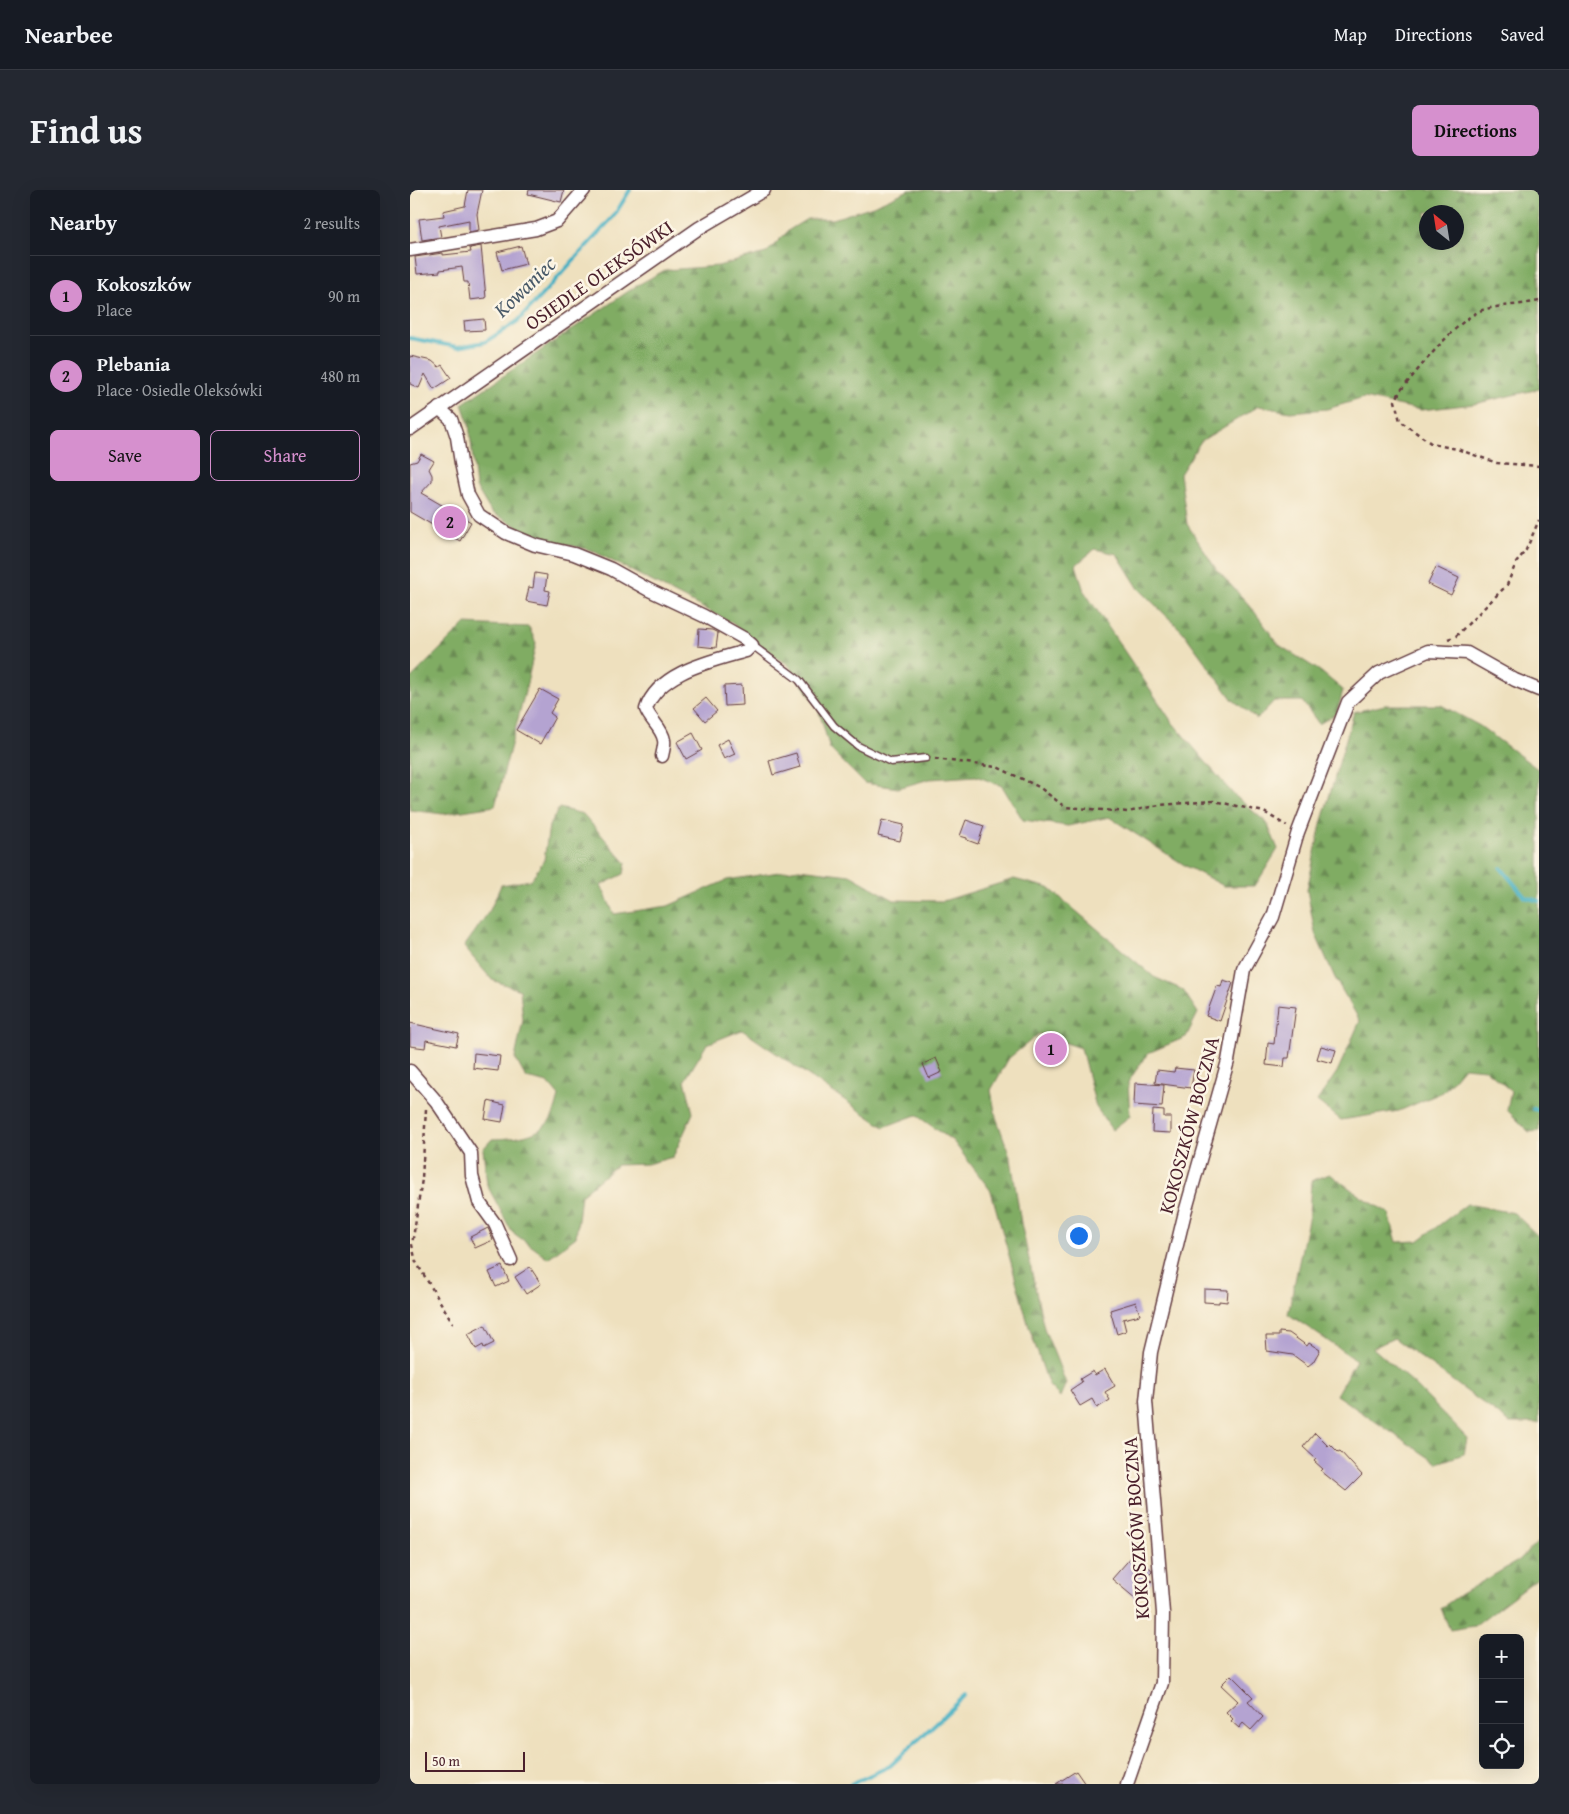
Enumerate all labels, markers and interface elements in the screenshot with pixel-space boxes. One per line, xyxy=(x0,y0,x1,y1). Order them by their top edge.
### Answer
text: Nearbee xyxy=(25,17,113,52)
text: Map xyxy=(1334,21,1367,48)
text: Directions xyxy=(1395,21,1472,48)
text: Saved xyxy=(1500,21,1544,48)
text: Find us xyxy=(30,105,143,156)
button: Directions xyxy=(1412,105,1539,156)
north arrow xyxy=(1419,205,1464,250)
text: Nearby xyxy=(50,207,117,238)
text: 2 results xyxy=(303,211,360,235)
street label: OSIEDLE OLEKSÓWKI xyxy=(519,212,679,337)
water label: Kowaniec xyxy=(486,249,563,325)
text: Kokoszków xyxy=(97,270,191,298)
text: 1 xyxy=(62,284,70,308)
text: 90 m xyxy=(328,284,360,308)
text: Place xyxy=(97,298,132,322)
text: Plebania xyxy=(97,350,170,378)
text: 2 xyxy=(62,364,70,388)
text: 480 m xyxy=(320,364,360,388)
text: Place · Osiedle Oleksówki xyxy=(97,378,262,402)
button: Save xyxy=(50,430,200,481)
button: Share xyxy=(210,430,360,481)
pin: 2 xyxy=(434,503,466,541)
pin: 1 xyxy=(1035,1030,1067,1068)
street label: KOKOSZKÓW BOCZNA xyxy=(1151,1033,1226,1217)
your location xyxy=(1066,1223,1092,1249)
street label: KOKOSZKÓW BOCZNA xyxy=(1115,1436,1156,1620)
map controls xyxy=(1479,1634,1524,1769)
button: + xyxy=(1479,1634,1524,1679)
button: − xyxy=(1479,1679,1524,1724)
button: locate xyxy=(1479,1724,1524,1769)
scale bar xyxy=(425,1749,525,1772)
text: 50 m xyxy=(432,1751,460,1771)

